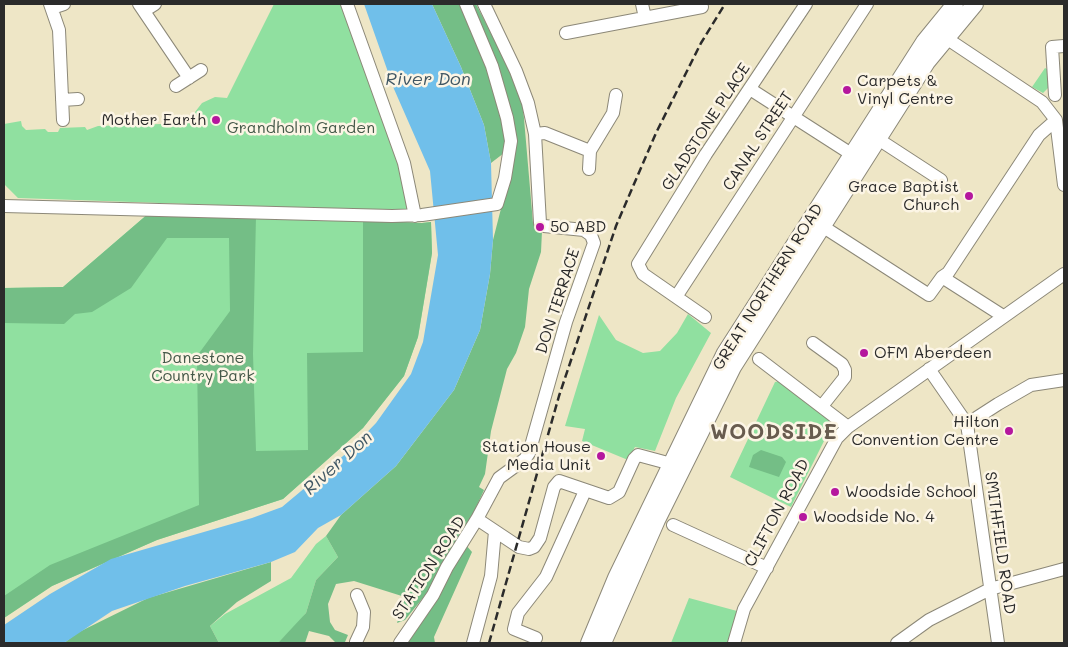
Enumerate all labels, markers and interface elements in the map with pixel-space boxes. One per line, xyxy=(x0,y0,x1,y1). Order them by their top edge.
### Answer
street label: GLADSTONE PLACE xyxy=(658,60,754,194)
water label: River Don xyxy=(385,68,471,90)
place label: Carpets & Vinyl Centre xyxy=(857,71,954,109)
marker: Carpets & Vinyl Centre xyxy=(841,84,853,96)
street label: CANAL STREET xyxy=(719,88,797,194)
place label: Mother Earth xyxy=(101,110,206,130)
marker: Mother Earth xyxy=(210,114,222,126)
park label: Grandholm Garden xyxy=(227,118,375,138)
place label: Grace Baptist Church xyxy=(848,177,959,215)
marker: Grace Baptist Church xyxy=(963,190,975,202)
street label: GREAT NORTHERN ROAD xyxy=(709,200,827,374)
place label: 50 ABD xyxy=(550,217,606,237)
marker: 50 ABD xyxy=(534,221,546,233)
street label: DON TERRACE xyxy=(532,246,584,356)
place label: OFM Aberdeen xyxy=(874,343,992,363)
marker: OFM Aberdeen xyxy=(858,347,870,359)
park label: Danestone Country Park xyxy=(151,348,255,386)
place label: Hilton Convention Centre xyxy=(851,412,999,450)
district label: WOODSIDE xyxy=(709,420,839,446)
marker: Hilton Convention Centre xyxy=(1003,425,1015,437)
water label: River Don xyxy=(299,426,377,500)
place label: Station House Media Unit xyxy=(482,437,591,475)
marker: Station House Media Unit xyxy=(595,450,607,462)
street label: CLIFTON ROAD xyxy=(741,456,813,570)
street label: SMITHFIELD ROAD xyxy=(980,470,1020,616)
place label: Woodside School xyxy=(845,482,976,502)
marker: Woodside School xyxy=(829,486,841,498)
place label: Woodside No. 4 xyxy=(813,507,935,527)
marker: Woodside No. 4 xyxy=(797,511,809,523)
street label: STATION ROAD xyxy=(388,513,470,623)

